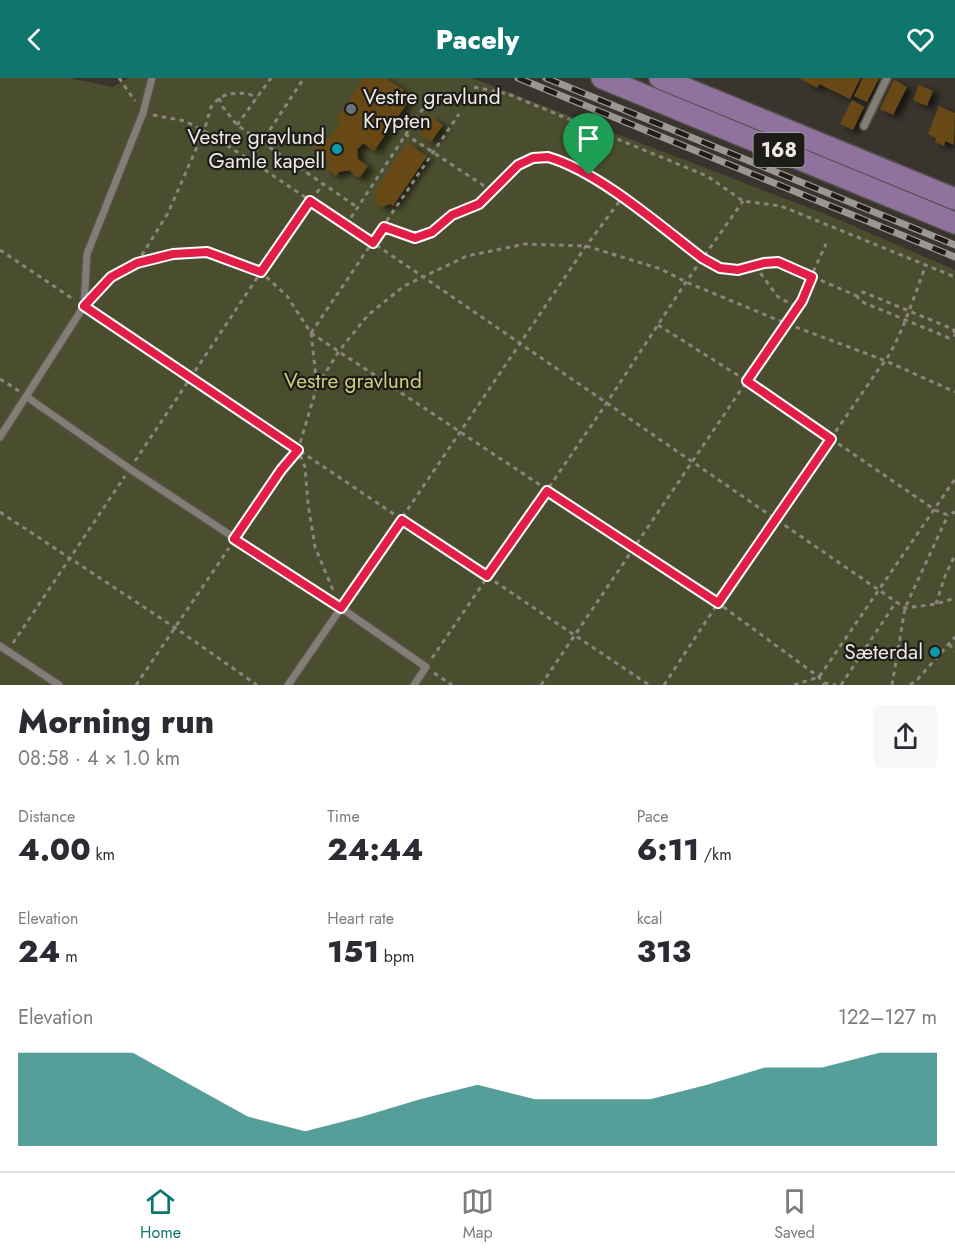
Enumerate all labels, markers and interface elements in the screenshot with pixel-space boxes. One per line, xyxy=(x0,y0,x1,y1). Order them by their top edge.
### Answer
text: Pacely xyxy=(436,20,519,59)
icon: back xyxy=(18,23,51,56)
icon: heart xyxy=(904,23,937,56)
place label: Vestre gravlund Krypten xyxy=(363,82,501,136)
marker: Vestre gravlund Krypten xyxy=(344,102,358,116)
pin xyxy=(563,113,614,175)
place label: Vestre gravlund Gamle kapell xyxy=(187,122,325,176)
icon: arrive xyxy=(572,122,605,155)
road number: 168 xyxy=(754,133,804,167)
marker: Vestre gravlund Gamle kapell xyxy=(330,142,344,156)
park label: Vestre gravlund xyxy=(284,366,422,396)
place label: Sæterdal xyxy=(844,637,923,667)
marker: Sæterdal xyxy=(928,645,942,659)
text: Morning run xyxy=(18,698,214,745)
button: share xyxy=(874,705,937,768)
text: 08:58 · 4 × 1.0 km xyxy=(18,744,180,773)
text: Distance xyxy=(18,805,75,828)
text: Time xyxy=(327,805,360,828)
text: Pace xyxy=(637,805,669,828)
text: 4.00 xyxy=(18,828,91,871)
text: 24:44 xyxy=(327,828,424,871)
text: 6:11 xyxy=(637,828,699,871)
text: km xyxy=(91,843,115,866)
text: /km xyxy=(699,843,732,866)
text: Elevation xyxy=(18,907,78,930)
text: Heart rate xyxy=(327,907,394,930)
text: kcal xyxy=(637,907,662,930)
text: 24 xyxy=(18,930,60,973)
text: 151 xyxy=(327,930,379,973)
text: 313 xyxy=(637,930,691,973)
text: m xyxy=(60,945,78,968)
text: bpm xyxy=(379,945,415,968)
text: Elevation xyxy=(18,1003,93,1032)
text: 122–127 m xyxy=(838,1003,937,1032)
tab: Home xyxy=(140,1185,181,1244)
tab: Map xyxy=(461,1185,494,1244)
tab: Saved xyxy=(774,1185,815,1244)

